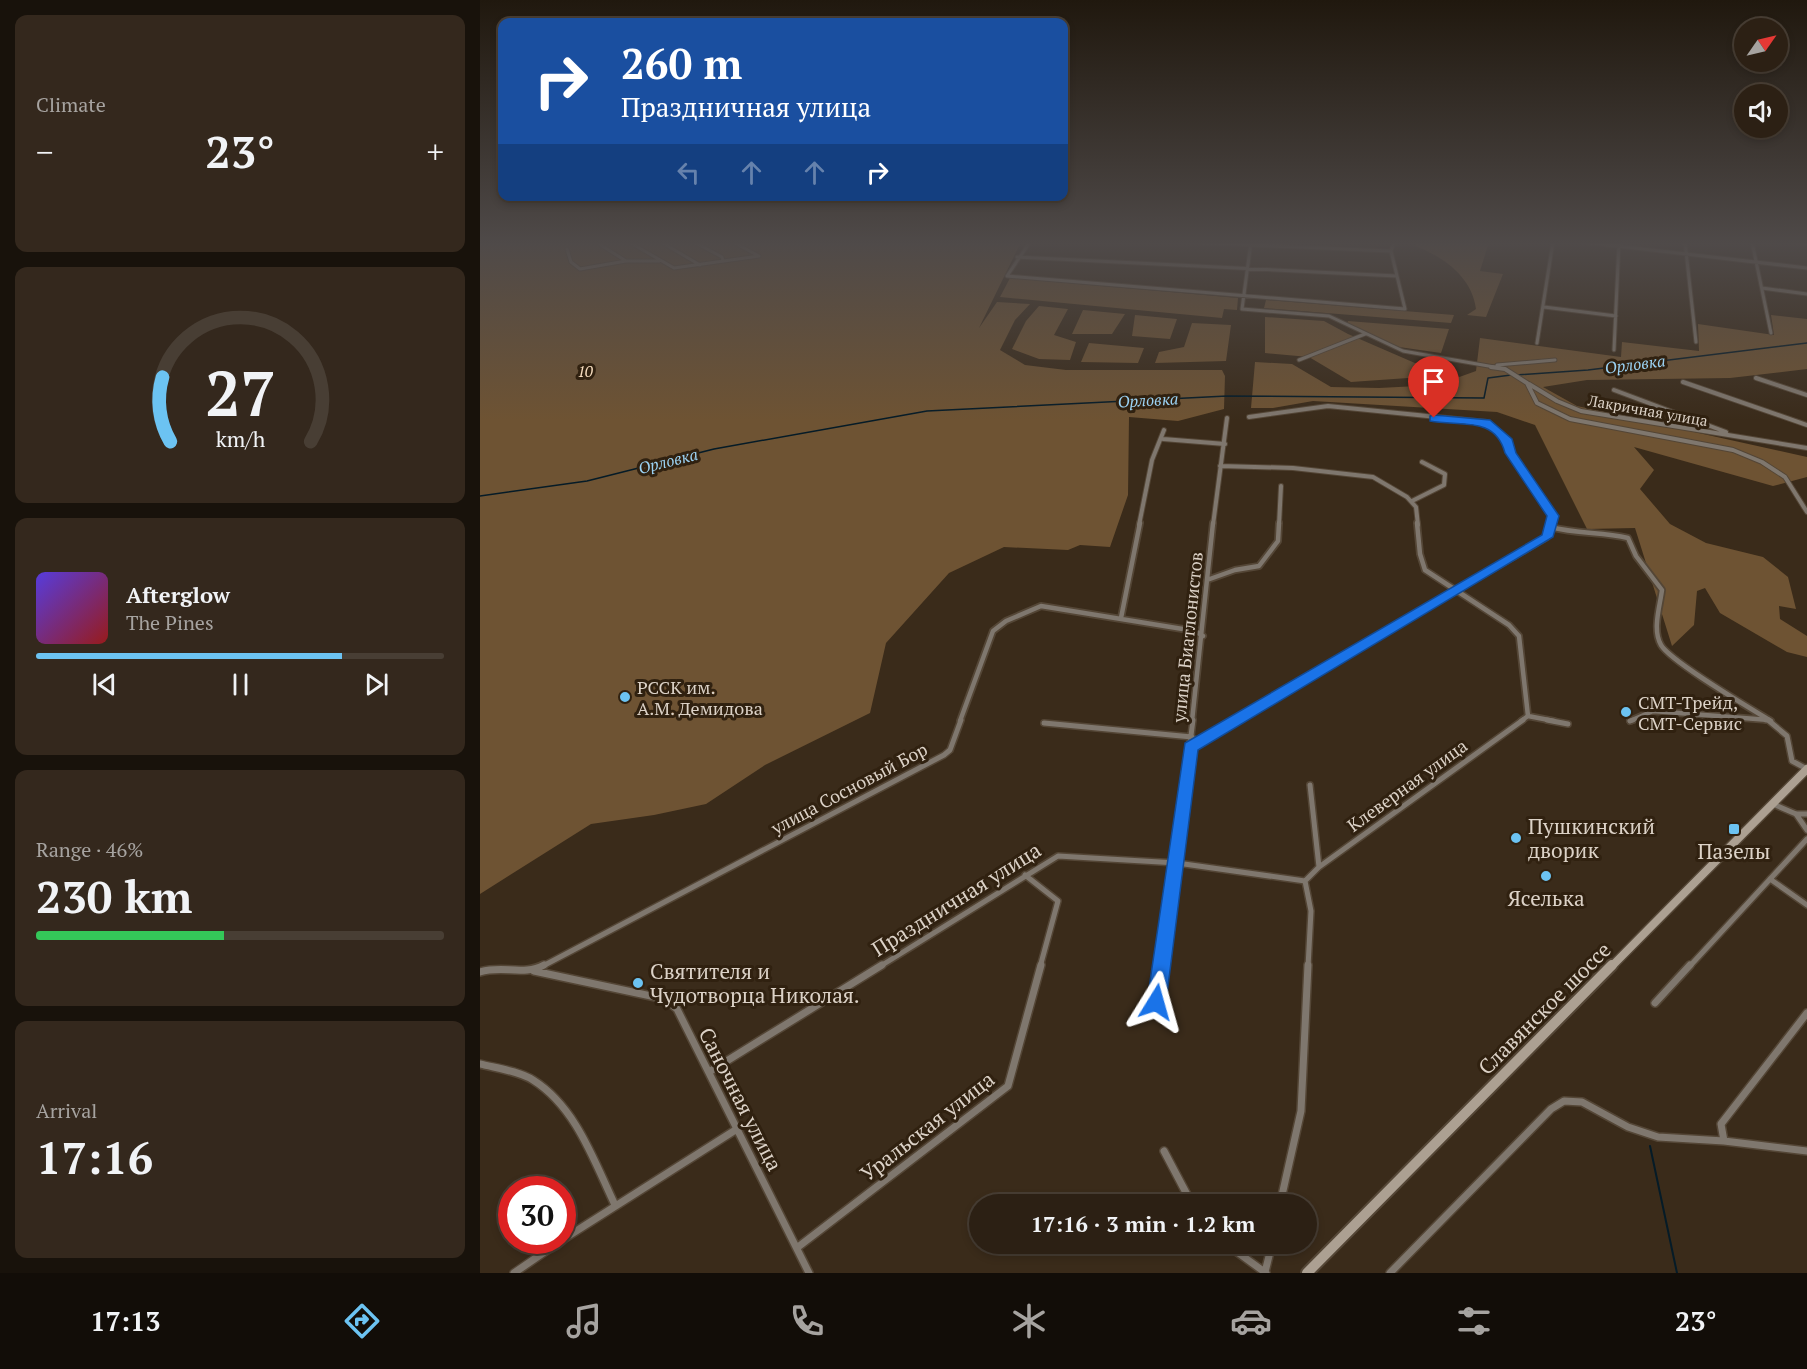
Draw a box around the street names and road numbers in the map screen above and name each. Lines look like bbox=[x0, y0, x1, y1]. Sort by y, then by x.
street label: Лакричная улица bbox=[1586, 389, 1710, 430]
street label: улица Биатлонистов bbox=[1166, 551, 1208, 724]
street label: Клеверная улица bbox=[1342, 733, 1472, 837]
street label: улица Сосновый Бор bbox=[766, 737, 931, 840]
street label: Праздничная улица bbox=[866, 835, 1046, 962]
street label: Славянское шоссе bbox=[1472, 936, 1616, 1080]
street label: Саночная улица bbox=[693, 1022, 789, 1176]
street label: Уральская улица bbox=[854, 1065, 1000, 1187]

